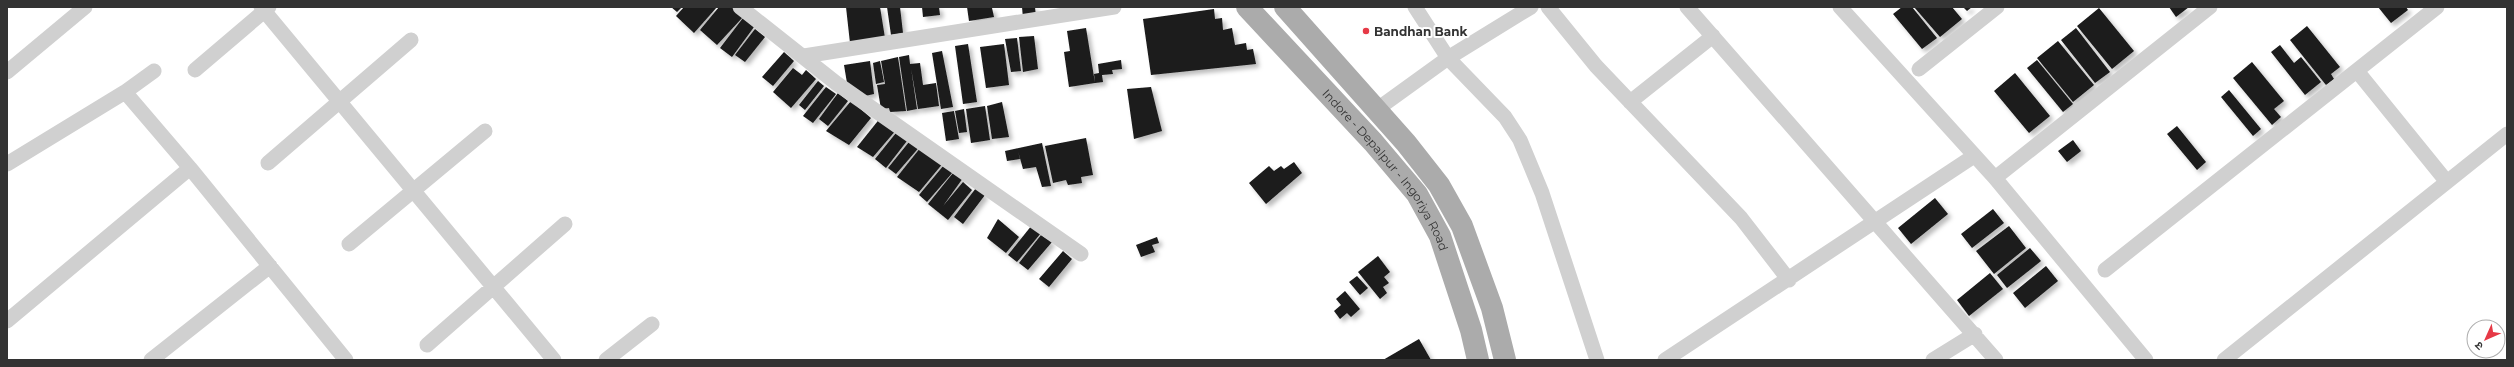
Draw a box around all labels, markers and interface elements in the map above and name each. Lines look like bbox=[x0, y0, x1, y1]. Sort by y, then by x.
place label: Bandhan Bank bbox=[1374, 24, 1467, 39]
marker: Bandhan Bank bbox=[1361, 26, 1371, 36]
street label: Indore - Depalpur - Ingoriya Road bbox=[1320, 86, 1452, 253]
north arrow bbox=[2466, 319, 2506, 359]
text: उ bbox=[2471, 338, 2486, 353]

